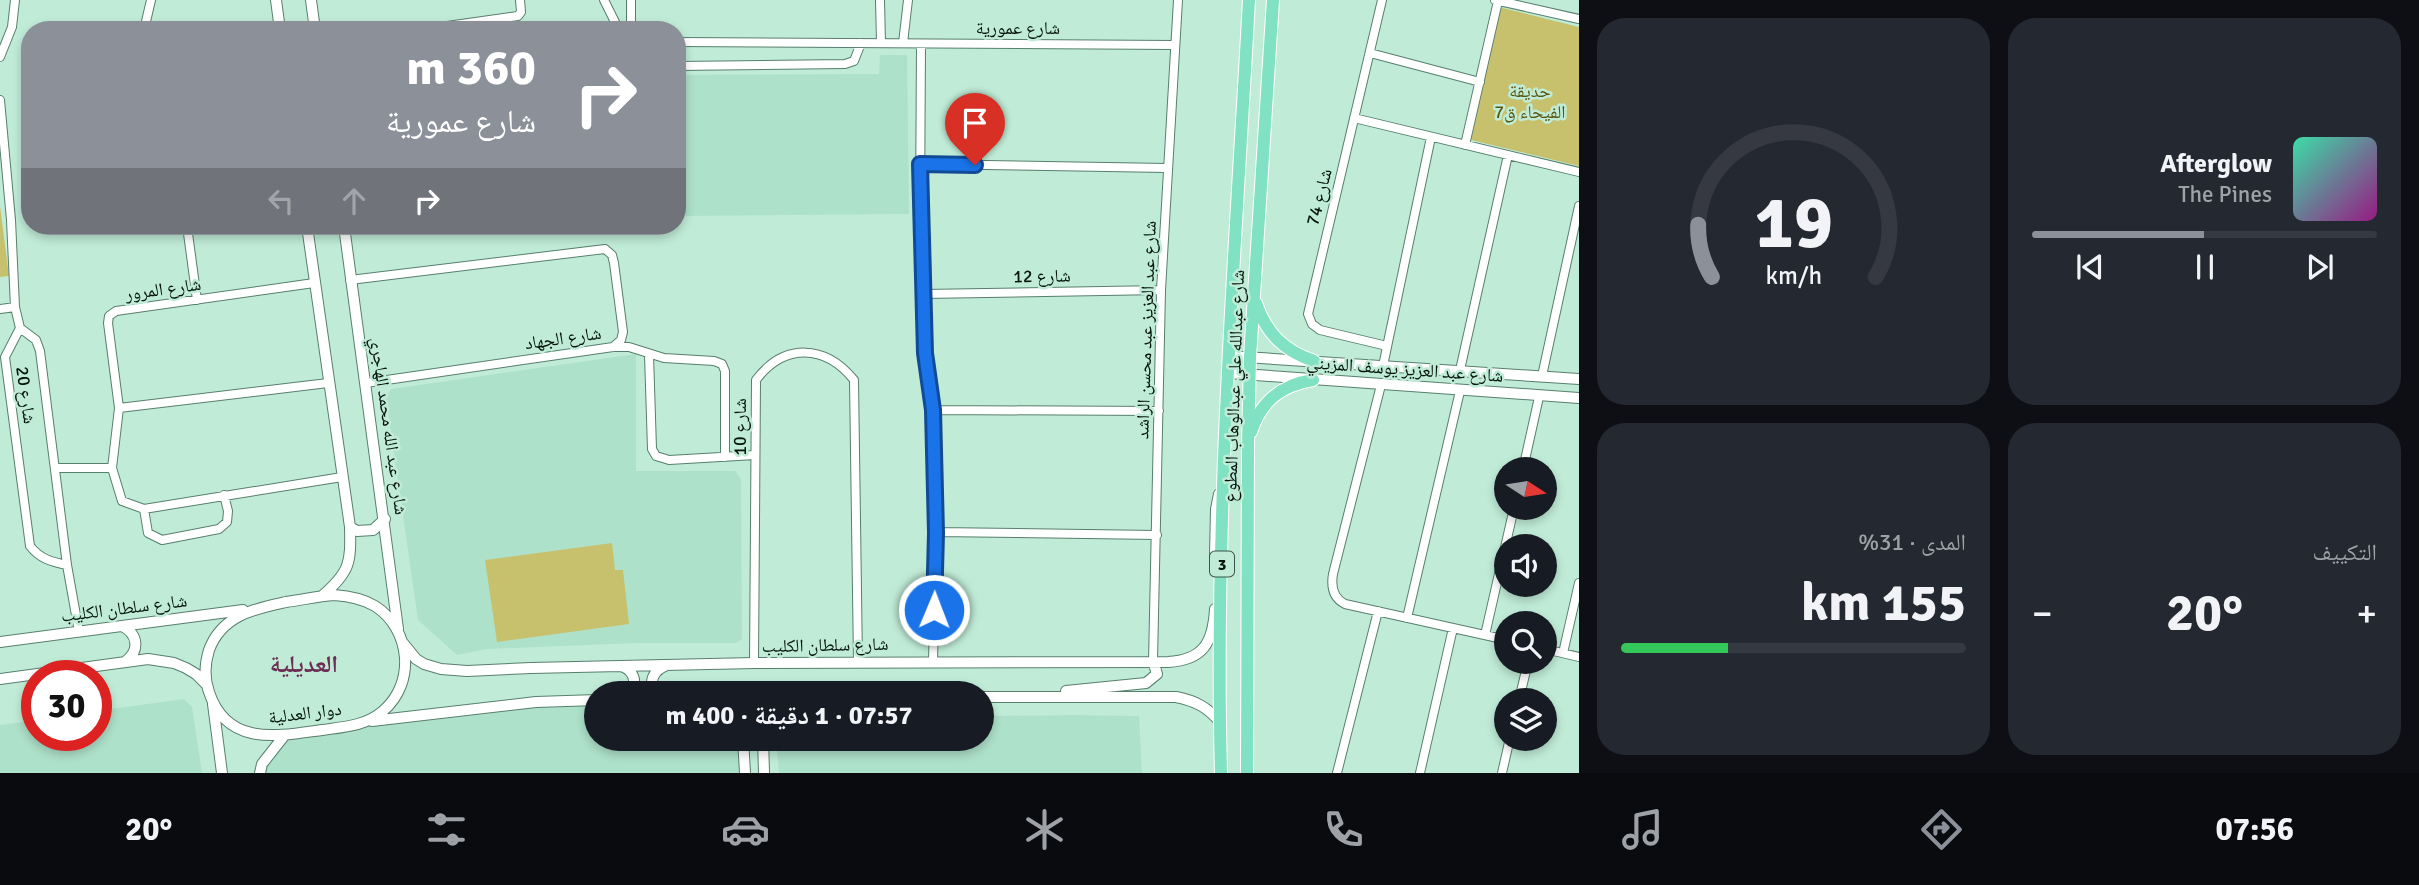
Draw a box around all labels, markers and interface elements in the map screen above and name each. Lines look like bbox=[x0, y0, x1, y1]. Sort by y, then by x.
street label: شارع عمورية bbox=[976, 17, 1060, 39]
text: 360 m bbox=[406, 38, 536, 98]
icon: right bbox=[560, 49, 651, 140]
park label: حديقة الفيحاء ق7 bbox=[1494, 80, 1566, 123]
pin bbox=[945, 93, 1005, 165]
text: شارع عمورية bbox=[386, 102, 536, 141]
icon: arrive bbox=[956, 104, 994, 142]
text: Afterglow bbox=[2160, 148, 2272, 180]
street label: شارع 74 bbox=[1301, 166, 1337, 228]
text: 19 bbox=[1754, 180, 1833, 269]
text: The Pines bbox=[2178, 180, 2272, 209]
icon: left bbox=[262, 182, 300, 220]
icon: ahead bbox=[335, 182, 373, 220]
icon: right bbox=[408, 182, 446, 220]
street label: شارع عبد العزيز عبد محسن الراشد bbox=[1131, 220, 1161, 440]
icon: previous bbox=[2071, 248, 2109, 286]
icon: pause bbox=[2186, 248, 2224, 286]
icon: next bbox=[2301, 248, 2339, 286]
text: km/h bbox=[1765, 260, 1822, 291]
street label: شارع 12 bbox=[1013, 264, 1071, 288]
street label: شارع عبدالله علي عبدالوهاب المطوع bbox=[1219, 269, 1253, 503]
street label: شارع المرور bbox=[123, 273, 202, 305]
street label: شارع الجهاد bbox=[523, 322, 603, 354]
street label: شارع عبد الله محمد الهاجري bbox=[362, 336, 412, 517]
street label: شارع عبد العزيز يوسف المزيني bbox=[1306, 351, 1504, 390]
street label: شارع 20 bbox=[11, 365, 41, 425]
street label: شارع 10 bbox=[729, 398, 751, 456]
north arrow bbox=[1494, 457, 1558, 520]
map controls bbox=[1494, 457, 1557, 751]
text: المدى · 31% bbox=[1858, 528, 1966, 557]
button: sound bbox=[1494, 534, 1557, 597]
text: التكييف bbox=[2312, 538, 2377, 567]
road number: 3 bbox=[1210, 552, 1234, 576]
text: 155 km bbox=[1801, 571, 1966, 635]
position arrow bbox=[897, 573, 971, 647]
text: 20° bbox=[2166, 581, 2243, 645]
street label: شارع سلطان الكليب bbox=[60, 589, 188, 627]
text: − bbox=[2032, 590, 2053, 637]
text: + bbox=[2356, 590, 2377, 637]
button: search bbox=[1494, 611, 1557, 674]
street label: شارع سلطان الكليب bbox=[761, 633, 889, 657]
district label: العديلية bbox=[270, 649, 338, 679]
speed limit sign: 30 bbox=[21, 660, 112, 751]
button: layers bbox=[1494, 688, 1557, 751]
street label: دوار العدلية bbox=[267, 698, 343, 728]
text: 07:57 · 1 دقيقة · 400 m bbox=[665, 700, 913, 732]
icon: filters bbox=[422, 805, 471, 854]
icon: car bbox=[721, 805, 770, 854]
icon: climate bbox=[1020, 805, 1069, 854]
icon: phone bbox=[1319, 805, 1368, 854]
icon: music bbox=[1618, 805, 1667, 854]
icon: directions bbox=[1917, 805, 1966, 854]
text: 20° bbox=[125, 810, 172, 849]
text: 07:56 bbox=[2216, 810, 2294, 849]

